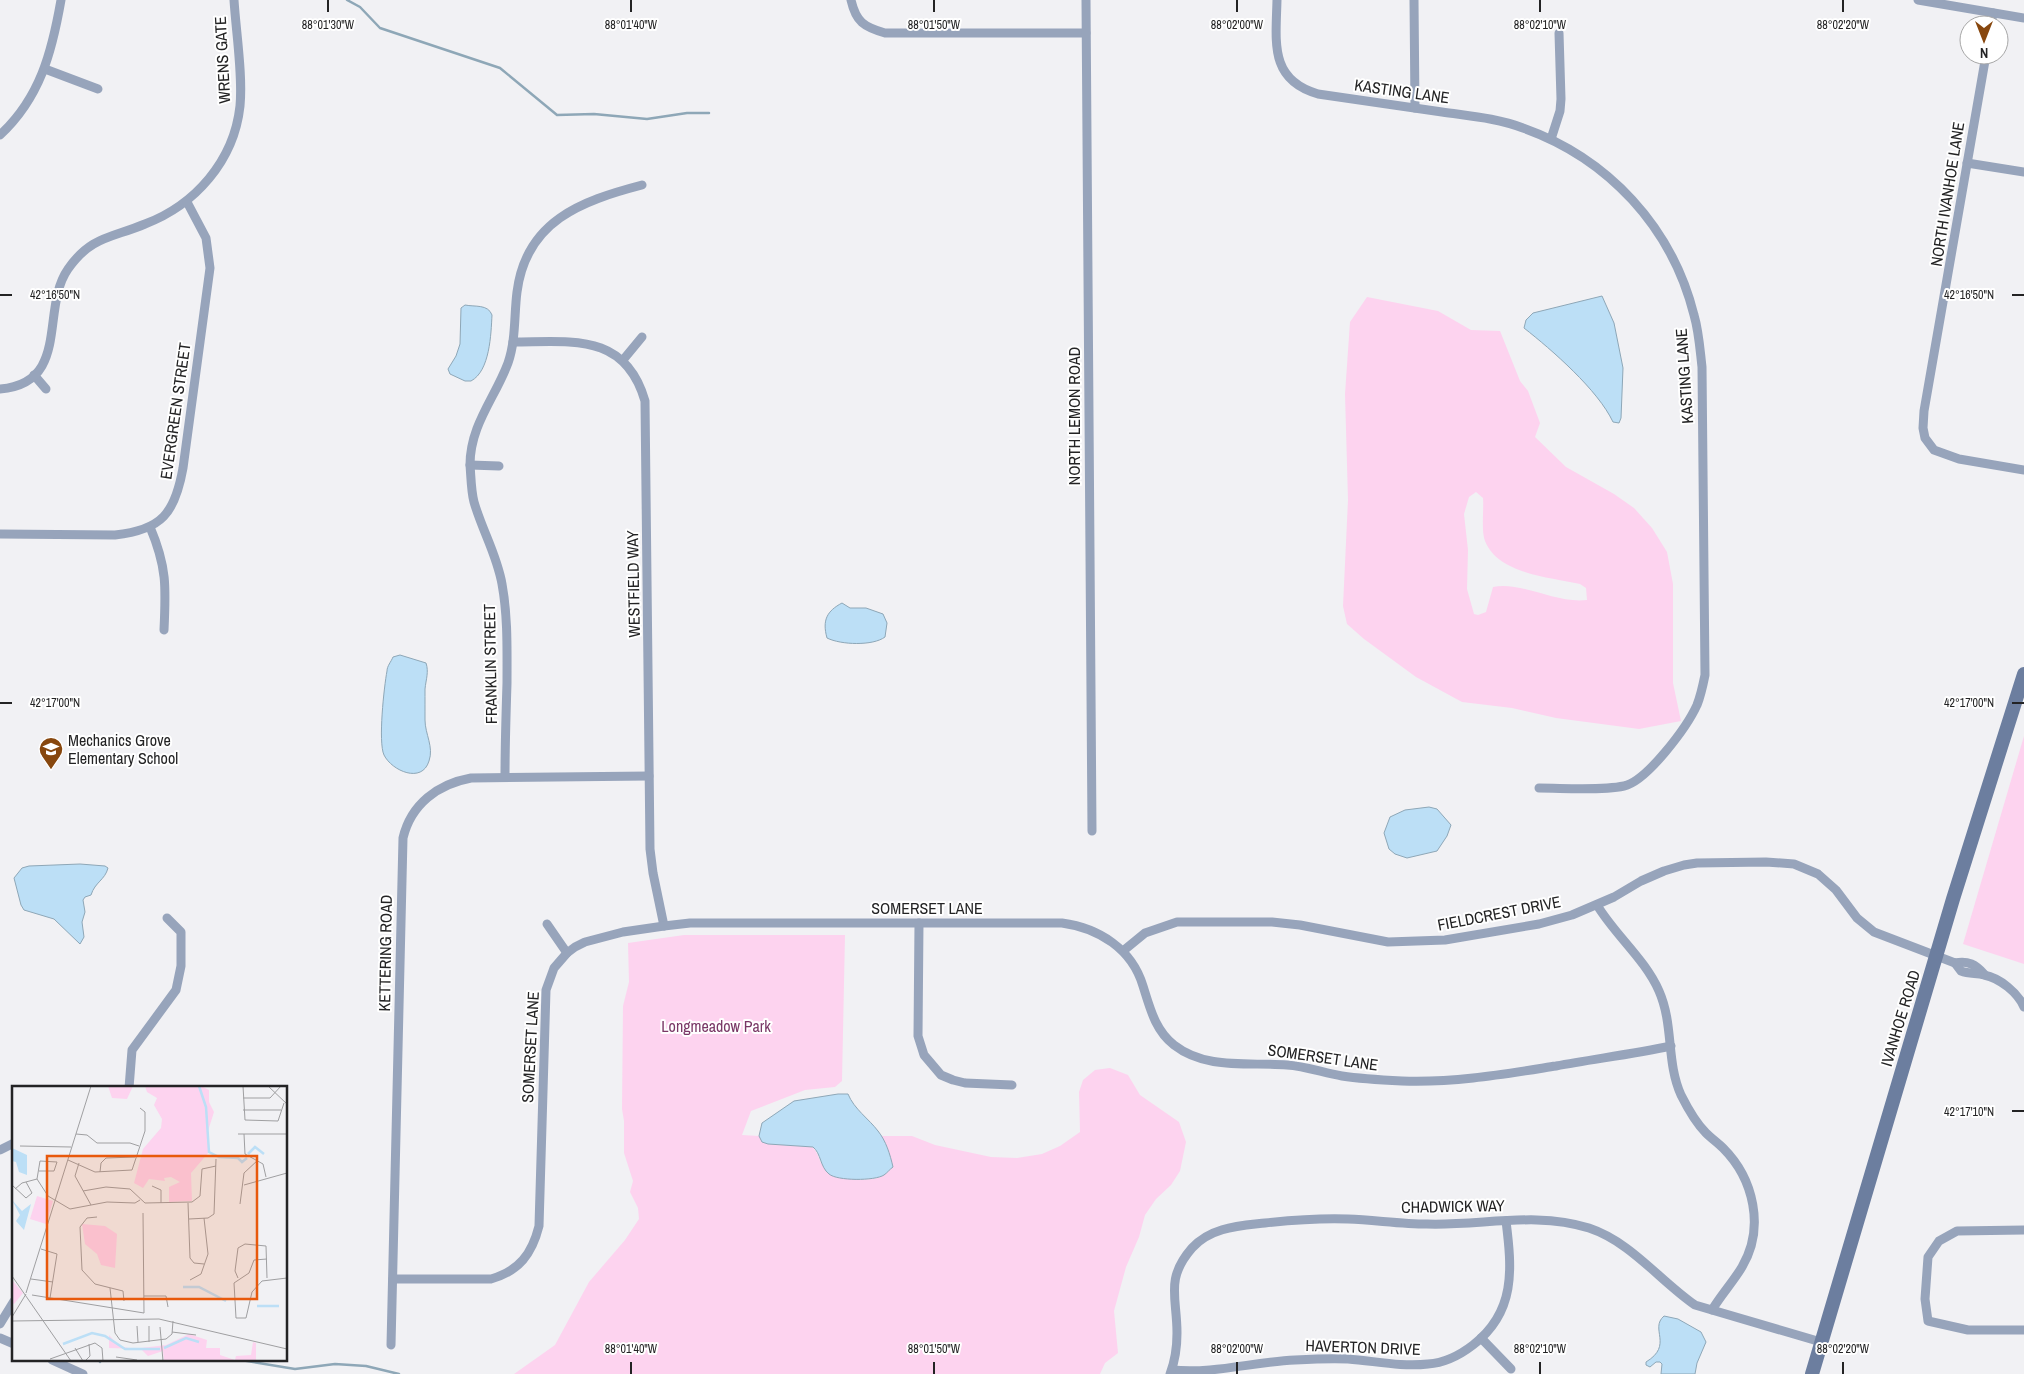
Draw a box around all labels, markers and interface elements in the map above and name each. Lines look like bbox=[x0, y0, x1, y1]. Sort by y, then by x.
north arrow bbox=[1959, 15, 2009, 65]
street label: WRENS GATE bbox=[209, 16, 235, 104]
text: 88°01'30"W bbox=[302, 17, 355, 33]
text: 88°01'40"W bbox=[605, 17, 658, 33]
text: 88°01'50"W bbox=[908, 17, 961, 33]
text: 88°02'00"W bbox=[1211, 17, 1264, 33]
text: 88°02'10"W bbox=[1514, 17, 1567, 33]
text: 88°02'20"W bbox=[1817, 17, 1870, 33]
text: N bbox=[1980, 44, 1988, 62]
street label: KASTING LANE bbox=[1353, 73, 1451, 109]
street label: NORTH IVANHOE LANE bbox=[1925, 120, 1969, 268]
text: 42°16'50"N bbox=[30, 287, 80, 303]
text: 42°16'50"N bbox=[1944, 287, 1994, 303]
street label: KASTING LANE bbox=[1670, 328, 1698, 424]
street label: EVERGREEN STREET bbox=[155, 341, 195, 481]
street label: NORTH LEMON ROAD bbox=[1063, 347, 1085, 485]
street label: WESTFIELD WAY bbox=[621, 530, 645, 638]
street label: FRANKLIN STREET bbox=[478, 604, 502, 724]
text: 42°17'00"N bbox=[30, 695, 80, 711]
text: 42°17'00"N bbox=[1944, 695, 1994, 711]
place label: Mechanics Grove Elementary School bbox=[68, 729, 178, 769]
school or university icon: Mechanics Grove Elementary School bbox=[38, 736, 64, 770]
street label: FIELDCREST DRIVE bbox=[1435, 890, 1563, 936]
street label: KETTERING ROAD bbox=[373, 894, 397, 1012]
street label: SOMERSET LANE bbox=[871, 897, 983, 919]
street label: IVANHOE ROAD bbox=[1875, 967, 1925, 1069]
street label: SOMERSET LANE bbox=[516, 991, 544, 1103]
park label: Longmeadow Park bbox=[661, 1015, 771, 1037]
street label: SOMERSET LANE bbox=[1266, 1038, 1380, 1076]
inset map bbox=[12, 1086, 288, 1362]
text: 42°17'10"N bbox=[1944, 1104, 1994, 1120]
street label: CHADWICK WAY bbox=[1401, 1194, 1505, 1218]
street label: HAVERTON DRIVE bbox=[1305, 1334, 1421, 1360]
text: 88°01'40"W bbox=[605, 1341, 658, 1357]
text: 88°01'50"W bbox=[908, 1341, 961, 1357]
text: 88°02'00"W bbox=[1211, 1341, 1264, 1357]
text: 88°02'10"W bbox=[1514, 1341, 1567, 1357]
text: 88°02'20"W bbox=[1817, 1341, 1870, 1357]

